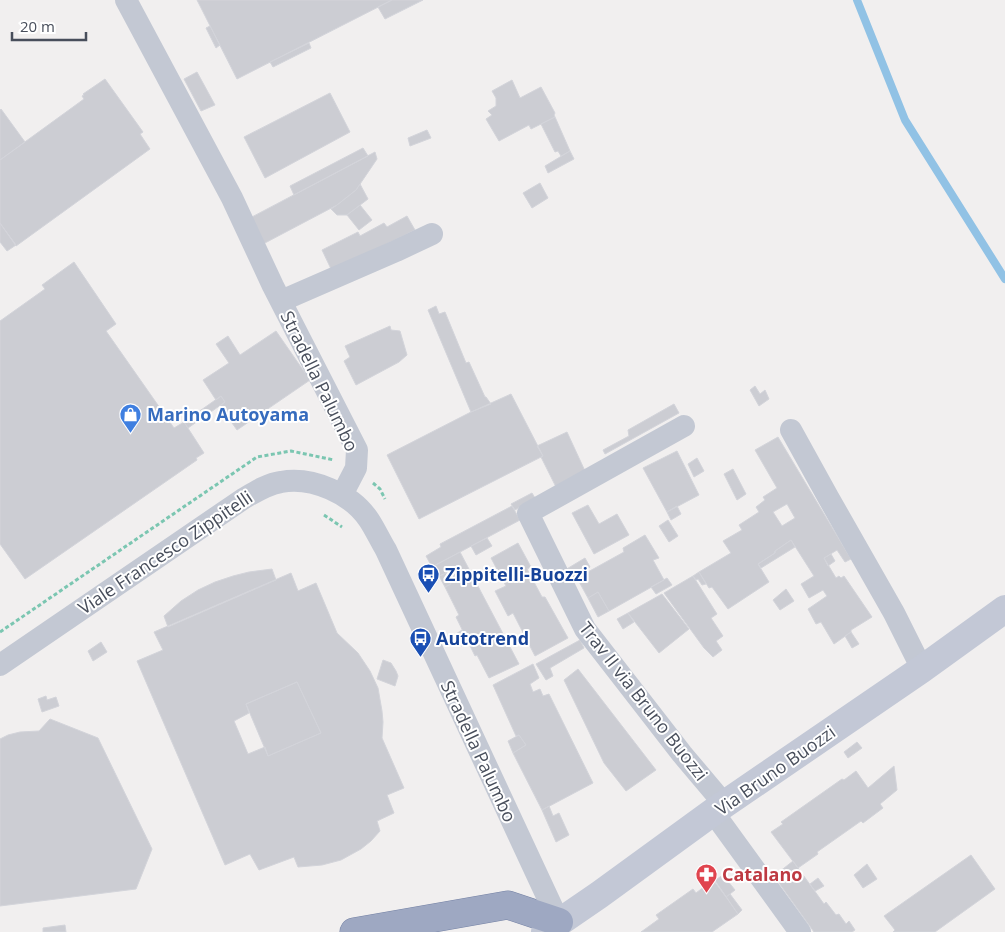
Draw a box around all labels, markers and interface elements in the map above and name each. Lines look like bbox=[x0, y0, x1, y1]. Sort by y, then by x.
scale bar bbox=[12, 10, 86, 42]
text: 20 m bbox=[20, 16, 55, 36]
street label: Stradella Palumbo bbox=[276, 307, 364, 455]
shop icon: Marino Autoyama bbox=[119, 402, 143, 433]
place label: Marino Autoyama bbox=[147, 402, 309, 426]
street label: Viale Francesco Zippitelli bbox=[73, 485, 257, 619]
bus stop icon: Zippitelli-Buozzi bbox=[417, 562, 441, 593]
place label: Zippitelli-Buozzi bbox=[445, 562, 588, 586]
street label: Trav II via Bruno Buozzi bbox=[574, 617, 714, 785]
bus stop icon: Autotrend bbox=[408, 626, 432, 657]
place label: Autotrend bbox=[436, 626, 529, 650]
street label: Stradella Palumbo bbox=[436, 676, 522, 826]
street label: Via Bruno Buozzi bbox=[710, 720, 840, 820]
pharmacy icon: Catalano bbox=[694, 862, 718, 893]
place label: Catalano bbox=[722, 862, 802, 886]

